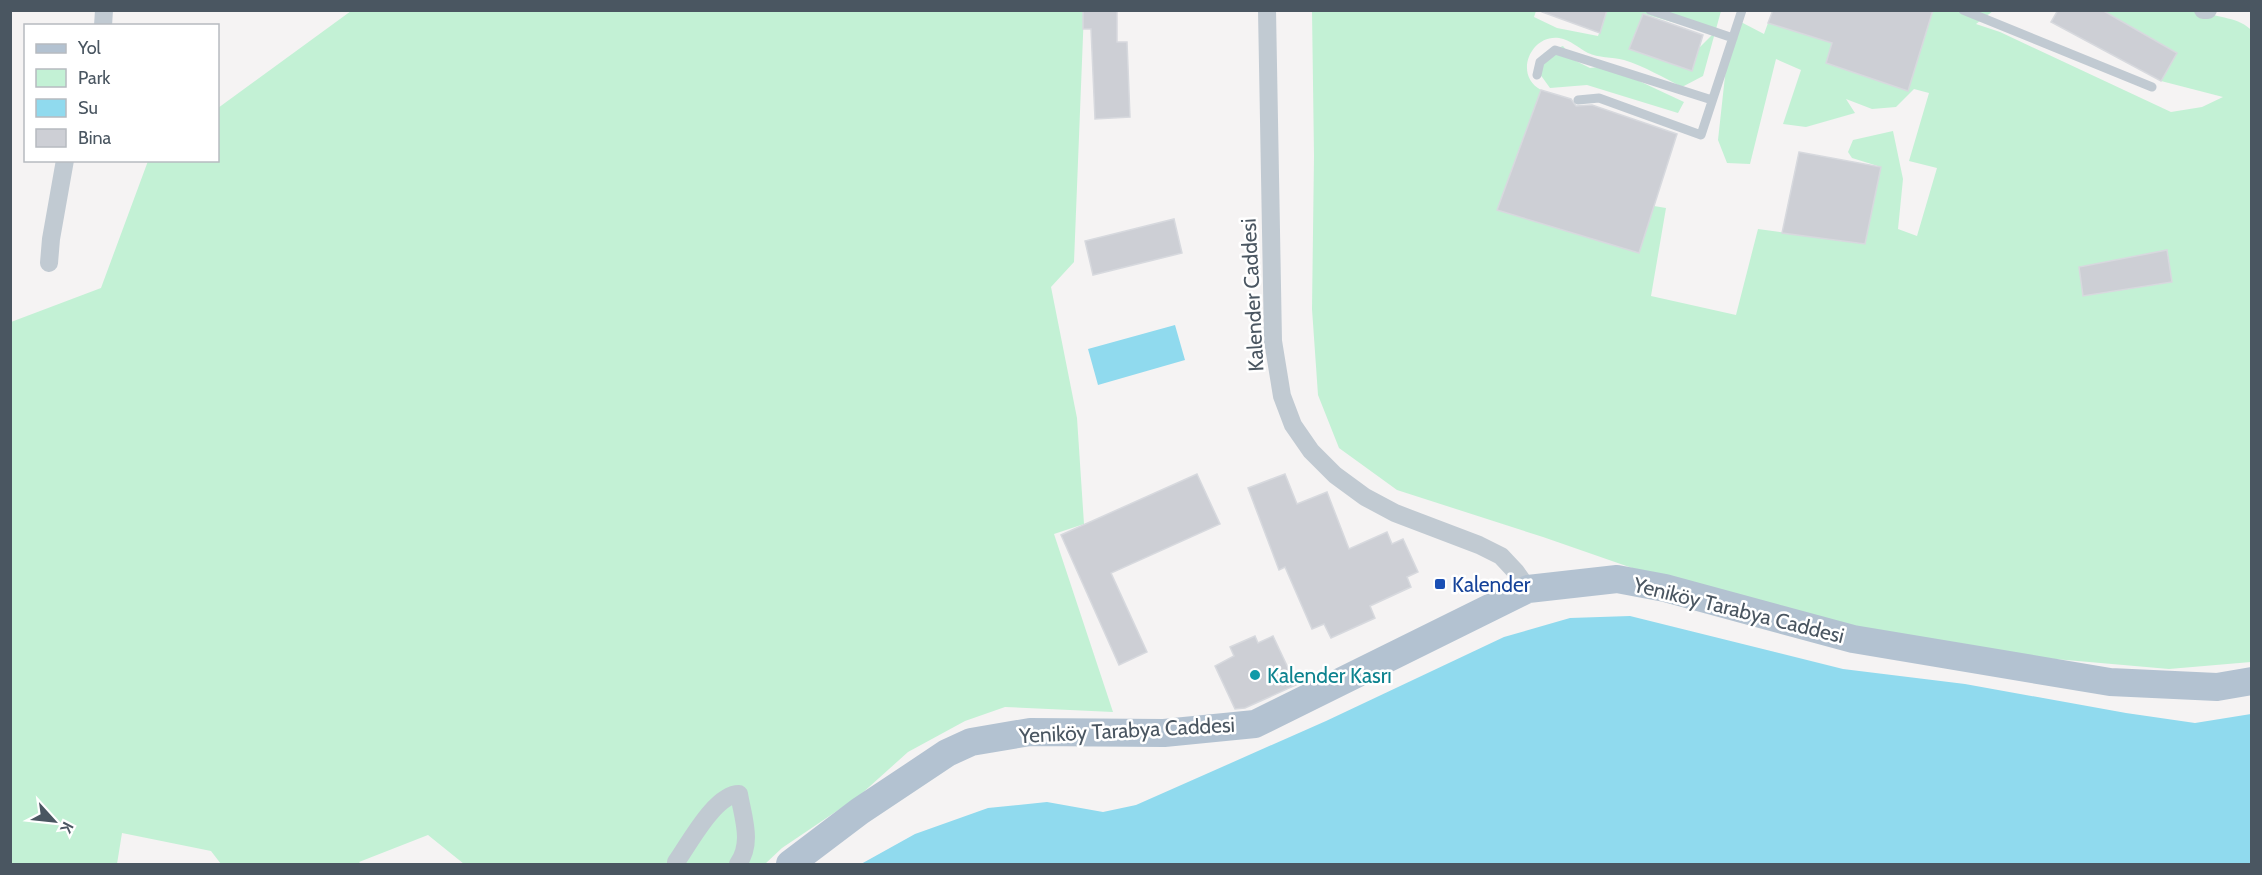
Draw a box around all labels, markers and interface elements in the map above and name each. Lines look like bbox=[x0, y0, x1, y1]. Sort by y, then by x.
legend bbox=[24, 24, 219, 162]
text: Yol bbox=[77, 37, 102, 59]
text: Park bbox=[78, 67, 111, 89]
text: Su bbox=[78, 97, 98, 119]
text: Bina bbox=[78, 127, 112, 149]
street label: Kalender Caddesi bbox=[1236, 218, 1268, 372]
street label: Yeniköy Tarabya Caddesi bbox=[1630, 571, 1847, 648]
place label: Kalender bbox=[1452, 572, 1531, 597]
marker: Kalender bbox=[1433, 577, 1447, 591]
place label: Kalender Kasrı bbox=[1267, 663, 1392, 688]
marker: Kalender Kasrı bbox=[1248, 668, 1262, 682]
street label: Yeniköy Tarabya Caddesi bbox=[1017, 712, 1236, 748]
north arrow bbox=[24, 791, 84, 851]
text: K bbox=[56, 819, 78, 836]

